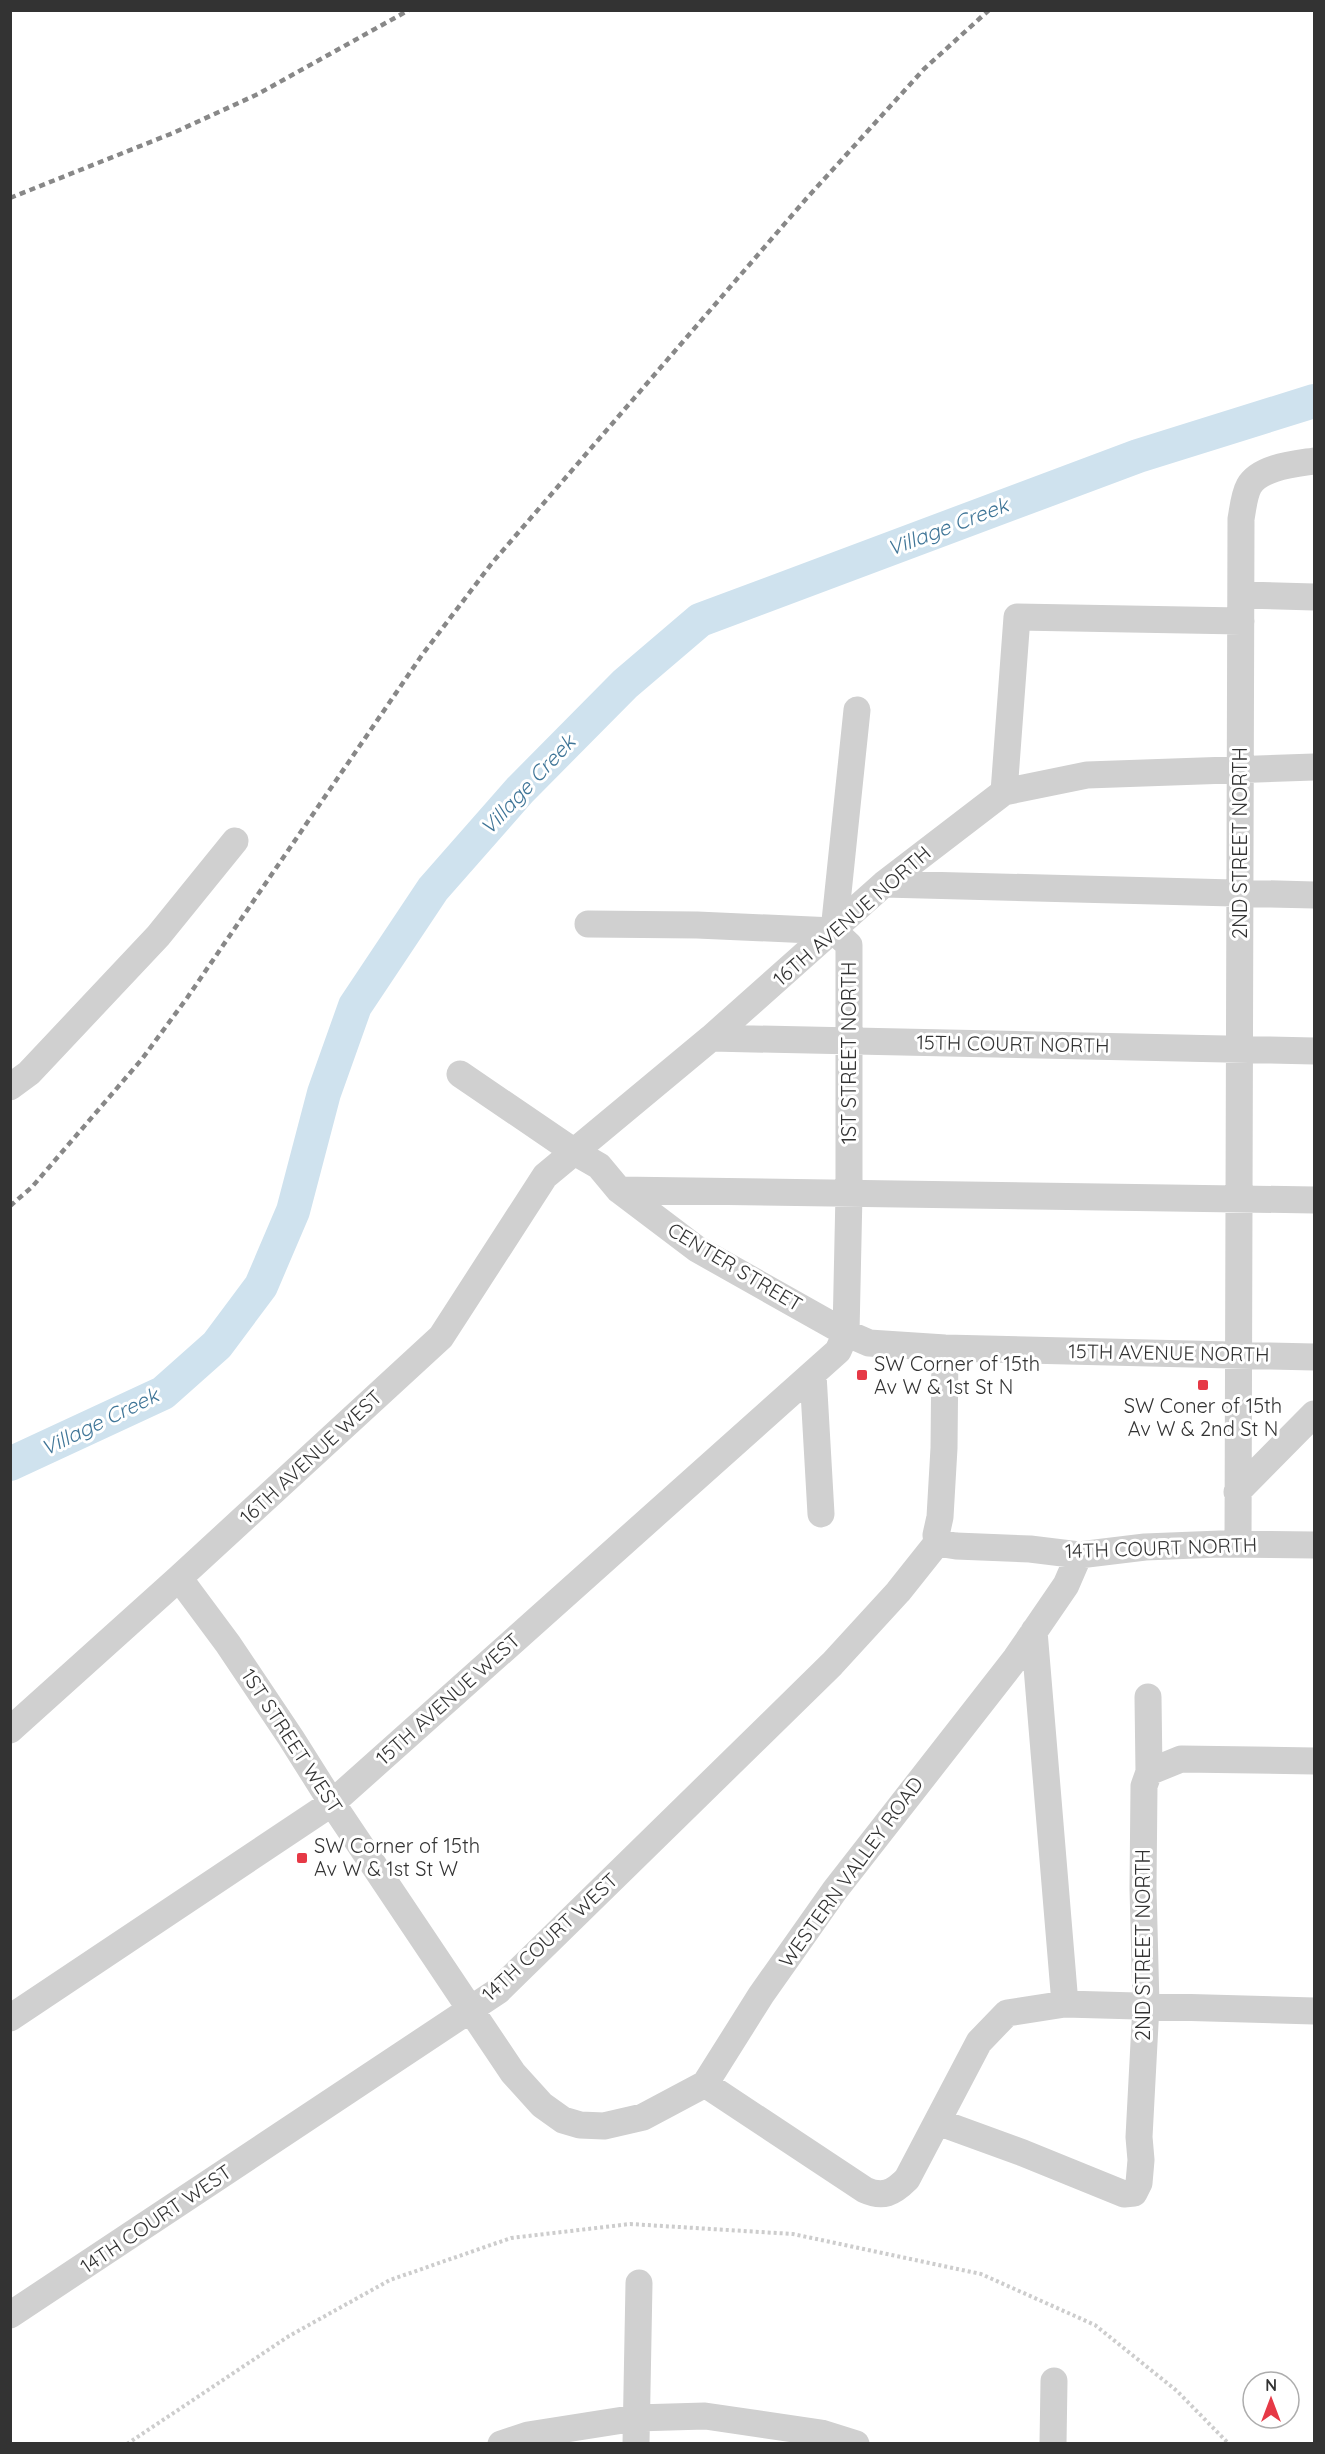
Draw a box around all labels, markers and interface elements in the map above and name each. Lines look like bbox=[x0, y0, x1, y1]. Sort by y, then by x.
water label: Village Creek bbox=[883, 490, 1013, 561]
water label: Village Creek bbox=[474, 728, 581, 840]
street label: 2ND STREET NORTH bbox=[1227, 747, 1252, 939]
street label: 16TH AVENUE NORTH bbox=[768, 840, 936, 991]
street label: 1ST STREET NORTH bbox=[836, 962, 861, 1144]
street label: 15TH COURT NORTH bbox=[916, 1029, 1110, 1058]
street label: CENTER STREET bbox=[663, 1217, 807, 1317]
street label: 15TH AVENUE NORTH bbox=[1068, 1338, 1270, 1367]
place label: SW Corner of 15th Av W & 1st St N bbox=[874, 1351, 1040, 1399]
marker: SW Corner of 15th Av W & 1st St N bbox=[855, 1368, 869, 1382]
marker: SW Coner of 15th Av W & 2nd St N bbox=[1196, 1378, 1210, 1392]
water label: Village Creek bbox=[37, 1381, 164, 1461]
street label: 16TH AVENUE WEST bbox=[234, 1384, 387, 1529]
place label: SW Coner of 15th Av W & 2nd St N bbox=[1124, 1393, 1282, 1441]
street label: 14TH COURT NORTH bbox=[1064, 1532, 1258, 1563]
street label: 15TH AVENUE WEST bbox=[370, 1627, 525, 1770]
street label: 1ST STREET WEST bbox=[236, 1664, 348, 1818]
street label: WESTERN VALLEY ROAD bbox=[773, 1772, 928, 1972]
place label: SW Corner of 15th Av W & 1st St W bbox=[314, 1833, 480, 1881]
street label: 2ND STREET NORTH bbox=[1130, 1849, 1155, 2041]
marker: SW Corner of 15th Av W & 1st St W bbox=[295, 1851, 309, 1865]
street label: 14TH COURT WEST bbox=[476, 1867, 623, 2006]
street label: 14TH COURT WEST bbox=[75, 2159, 236, 2278]
north arrow bbox=[1241, 2370, 1301, 2430]
text: N bbox=[1265, 2375, 1277, 2395]

